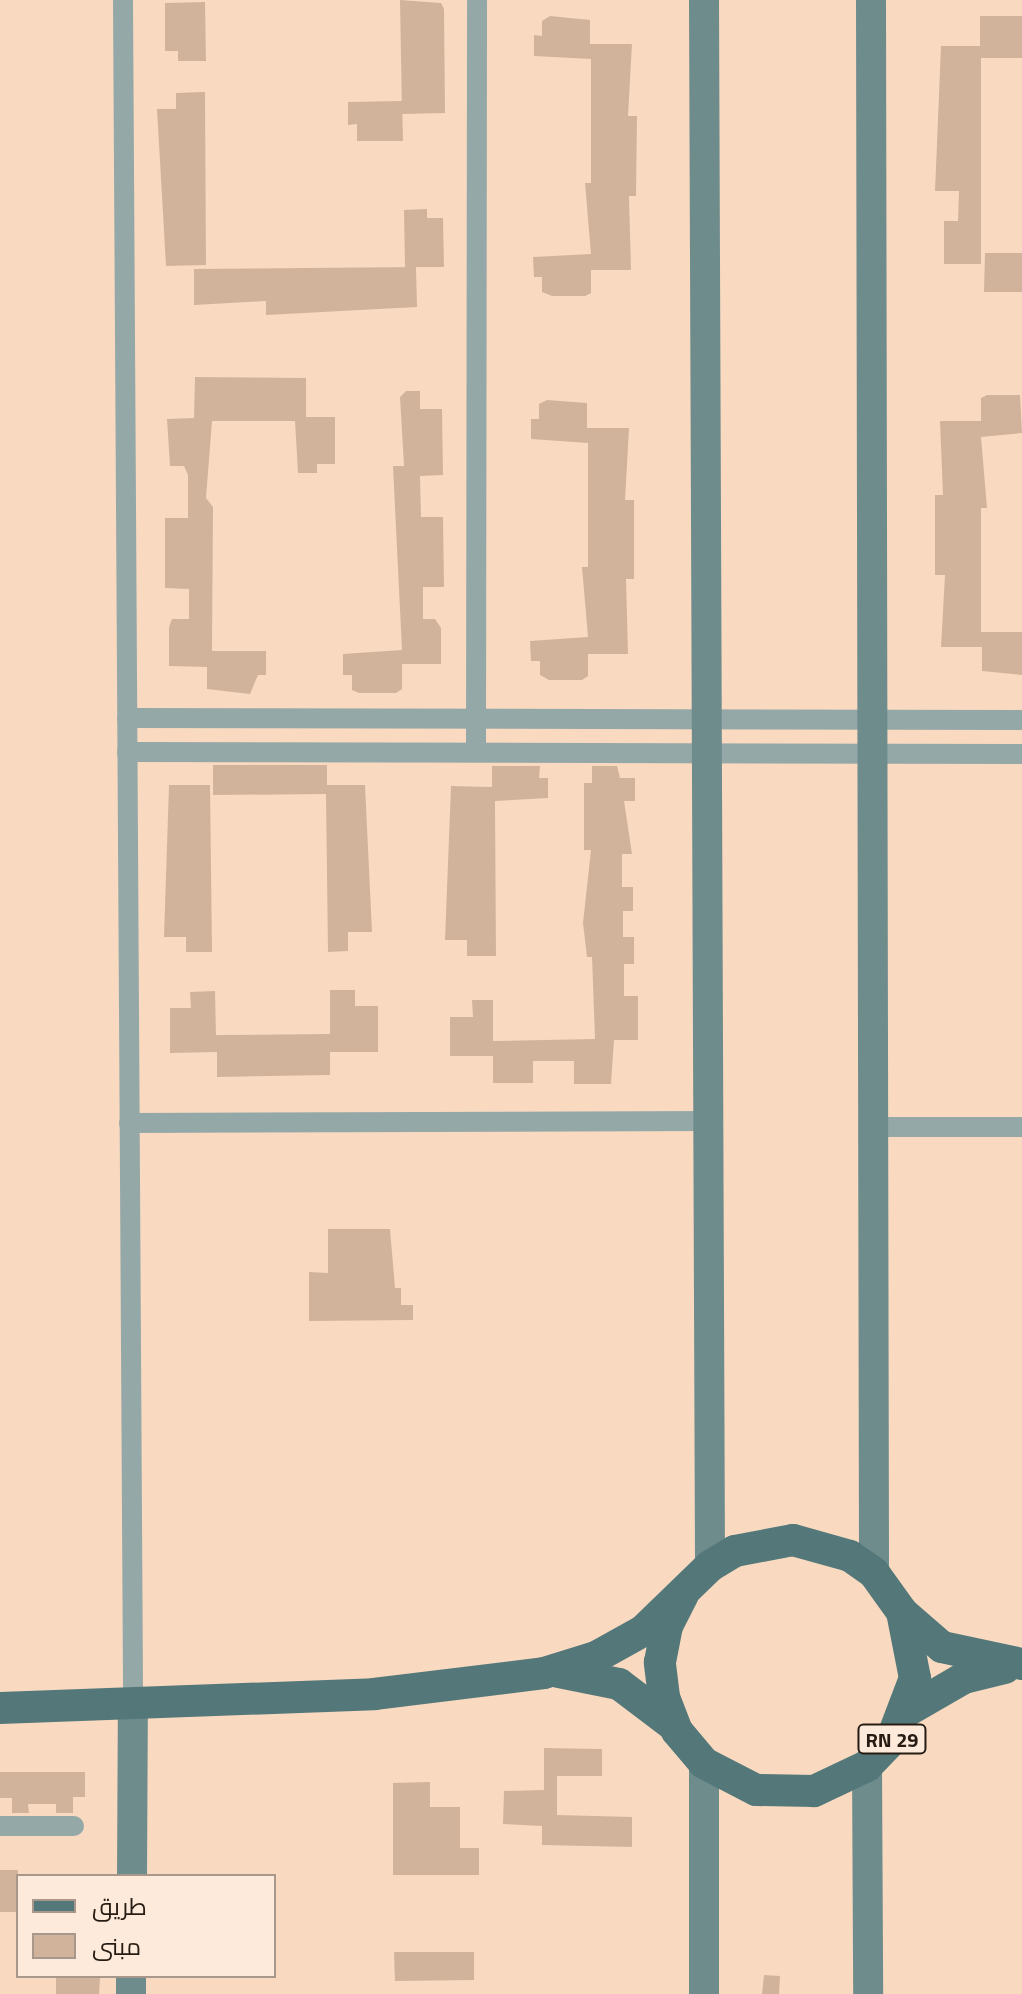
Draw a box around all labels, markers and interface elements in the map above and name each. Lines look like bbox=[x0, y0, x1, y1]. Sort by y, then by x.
road number: RN 29 bbox=[856, 1723, 928, 1755]
legend bbox=[16, 1874, 276, 1978]
text: طريق bbox=[92, 1888, 147, 1924]
text: مبنى bbox=[92, 1928, 141, 1964]

